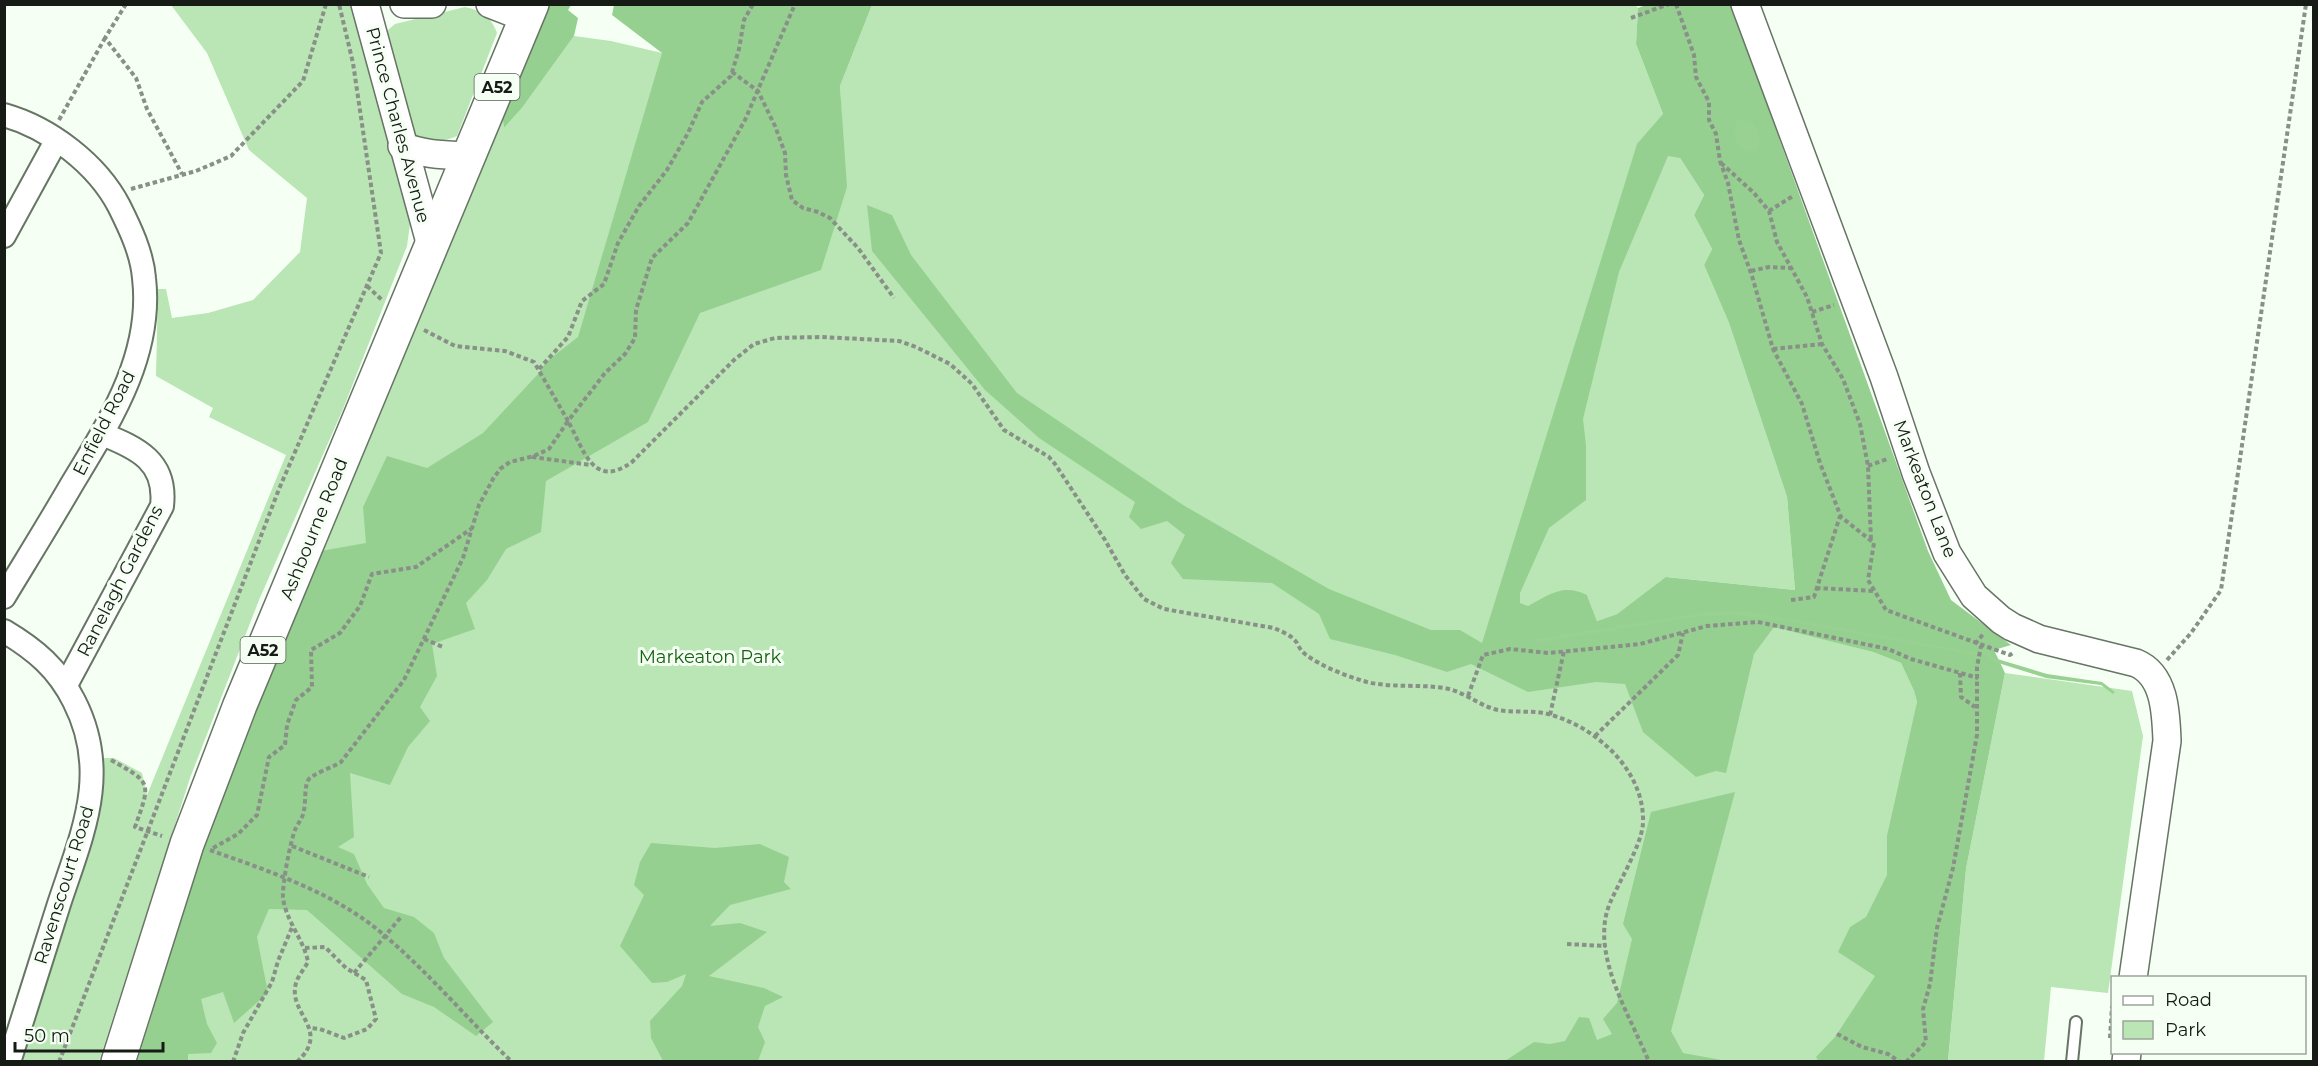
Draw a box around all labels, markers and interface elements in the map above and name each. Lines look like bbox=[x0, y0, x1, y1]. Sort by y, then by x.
street label: Prince Charles Avenue bbox=[361, 25, 435, 225]
road number: A52 bbox=[474, 74, 520, 100]
street label: Enfield Road bbox=[68, 367, 140, 479]
street label: Markeaton Lane bbox=[1889, 417, 1961, 561]
street label: Ashbourne Road bbox=[275, 455, 353, 603]
street label: Ranelagh Gardens bbox=[72, 502, 168, 660]
road number: A52 bbox=[240, 637, 286, 663]
park label: Markeaton Park bbox=[639, 646, 782, 668]
street label: Ravenscourt Road bbox=[29, 803, 99, 967]
legend bbox=[2111, 976, 2306, 1054]
text: Road bbox=[2165, 989, 2212, 1011]
scale bar bbox=[15, 1015, 164, 1053]
text: Park bbox=[2165, 1019, 2206, 1041]
text: 50 m bbox=[24, 1025, 70, 1047]

